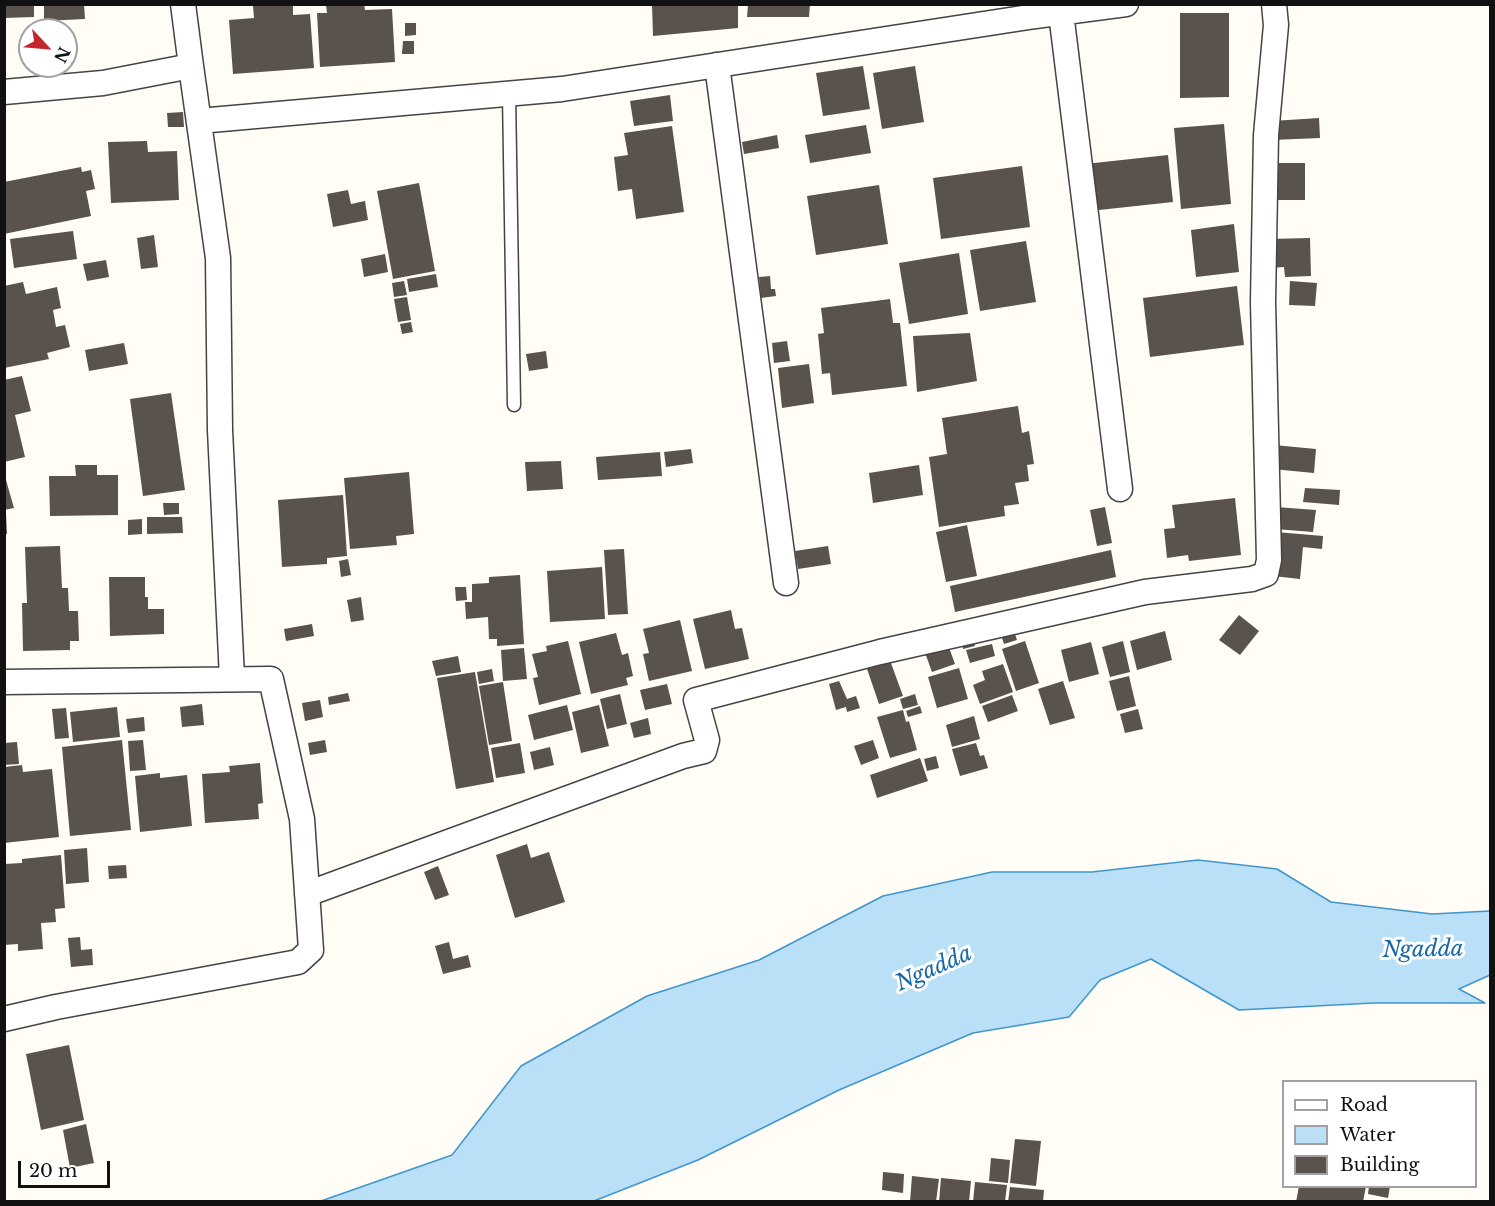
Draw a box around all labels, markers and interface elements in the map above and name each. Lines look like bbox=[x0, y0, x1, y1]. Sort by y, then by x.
north arrow bbox=[18, 18, 78, 78]
text: N bbox=[50, 44, 75, 66]
water label: Ngadda bbox=[1382, 936, 1464, 964]
water label: Ngadda bbox=[892, 940, 976, 998]
legend bbox=[1282, 1080, 1477, 1188]
text: Road bbox=[1340, 1094, 1388, 1116]
text: Water bbox=[1340, 1124, 1395, 1146]
scale bar bbox=[21, 1149, 112, 1187]
text: Building bbox=[1340, 1154, 1419, 1176]
text: 20 m bbox=[29, 1160, 77, 1182]

